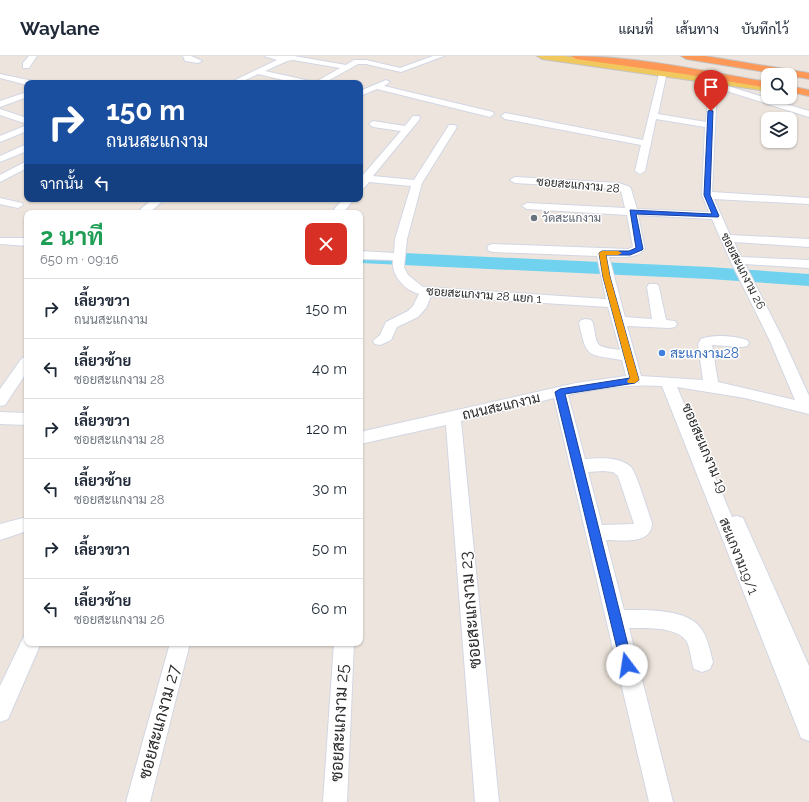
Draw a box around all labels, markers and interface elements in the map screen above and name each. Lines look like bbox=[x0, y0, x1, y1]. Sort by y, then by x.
text: Waylane bbox=[20, 17, 100, 39]
text: แผนที่ bbox=[618, 21, 653, 37]
text: เส้นทาง bbox=[675, 21, 719, 37]
text: บันทึกไว้ bbox=[741, 21, 789, 37]
map controls bbox=[761, 68, 797, 148]
button: search bbox=[761, 68, 797, 104]
pin bbox=[694, 70, 728, 111]
icon: arrive bbox=[700, 76, 722, 98]
text: 150 m bbox=[106, 94, 185, 127]
icon: right bbox=[40, 96, 92, 148]
button: layers bbox=[761, 112, 797, 148]
text: ถนนสะแกงาม bbox=[106, 130, 208, 151]
icon: left bbox=[91, 172, 113, 194]
street label: ซอยสะแกงาม 28 bbox=[536, 174, 620, 196]
text: จากนั้น bbox=[40, 175, 83, 193]
place label: วัดสะแกงาม bbox=[542, 211, 601, 225]
marker: วัดสะแกงาม bbox=[529, 213, 539, 223]
text: 2 นาที bbox=[40, 222, 103, 251]
button: close bbox=[305, 223, 347, 265]
street label: ซอยสะแกงาม 26 bbox=[718, 231, 768, 311]
text: 650 m · 09:16 bbox=[40, 252, 119, 267]
street label: ซอยสะแกงาม 28 แยก 1 bbox=[426, 284, 542, 306]
text: เลี้ยวขวา bbox=[74, 292, 130, 310]
icon: right bbox=[40, 298, 62, 320]
text: 150 m bbox=[306, 300, 347, 318]
text: ถนนสะแกงาม bbox=[74, 312, 148, 327]
place label: สะแกงาม28 bbox=[670, 345, 739, 361]
marker: สะแกงาม28 bbox=[657, 348, 667, 358]
text: เลี้ยวซ้าย bbox=[74, 352, 131, 370]
icon: left bbox=[40, 358, 62, 380]
text: 40 m bbox=[312, 360, 347, 378]
text: ซอยสะแกงาม 28 bbox=[74, 372, 165, 387]
street label: ถนนสะแกงาม bbox=[460, 389, 542, 423]
street label: ซอยสะแกงาม 19 bbox=[679, 401, 731, 495]
text: เลี้ยวขวา bbox=[74, 412, 130, 430]
icon: right bbox=[40, 418, 62, 440]
text: 120 m bbox=[306, 420, 347, 438]
text: ซอยสะแกงาม 28 bbox=[74, 432, 165, 447]
text: เลี้ยวซ้าย bbox=[74, 472, 131, 490]
icon: left bbox=[40, 478, 62, 500]
text: 30 m bbox=[312, 480, 347, 498]
text: ซอยสะแกงาม 28 bbox=[74, 492, 165, 507]
street label: สะแกงาม19/1 bbox=[716, 515, 762, 597]
icon: right bbox=[40, 538, 62, 560]
text: 50 m bbox=[312, 540, 347, 558]
text: เลี้ยวขวา bbox=[74, 541, 130, 559]
street label: ซอยสะแกงาม 23 bbox=[455, 551, 485, 669]
text: เลี้ยวซ้าย bbox=[74, 592, 131, 610]
icon: left bbox=[40, 598, 62, 620]
text: 60 m bbox=[311, 600, 347, 618]
text: ซอยสะแกงาม 26 bbox=[74, 612, 165, 627]
position arrow bbox=[606, 644, 648, 686]
street label: ซอยสะแกงาม 27 bbox=[134, 663, 184, 781]
street label: ซอยสะแกงาม 25 bbox=[326, 664, 352, 782]

